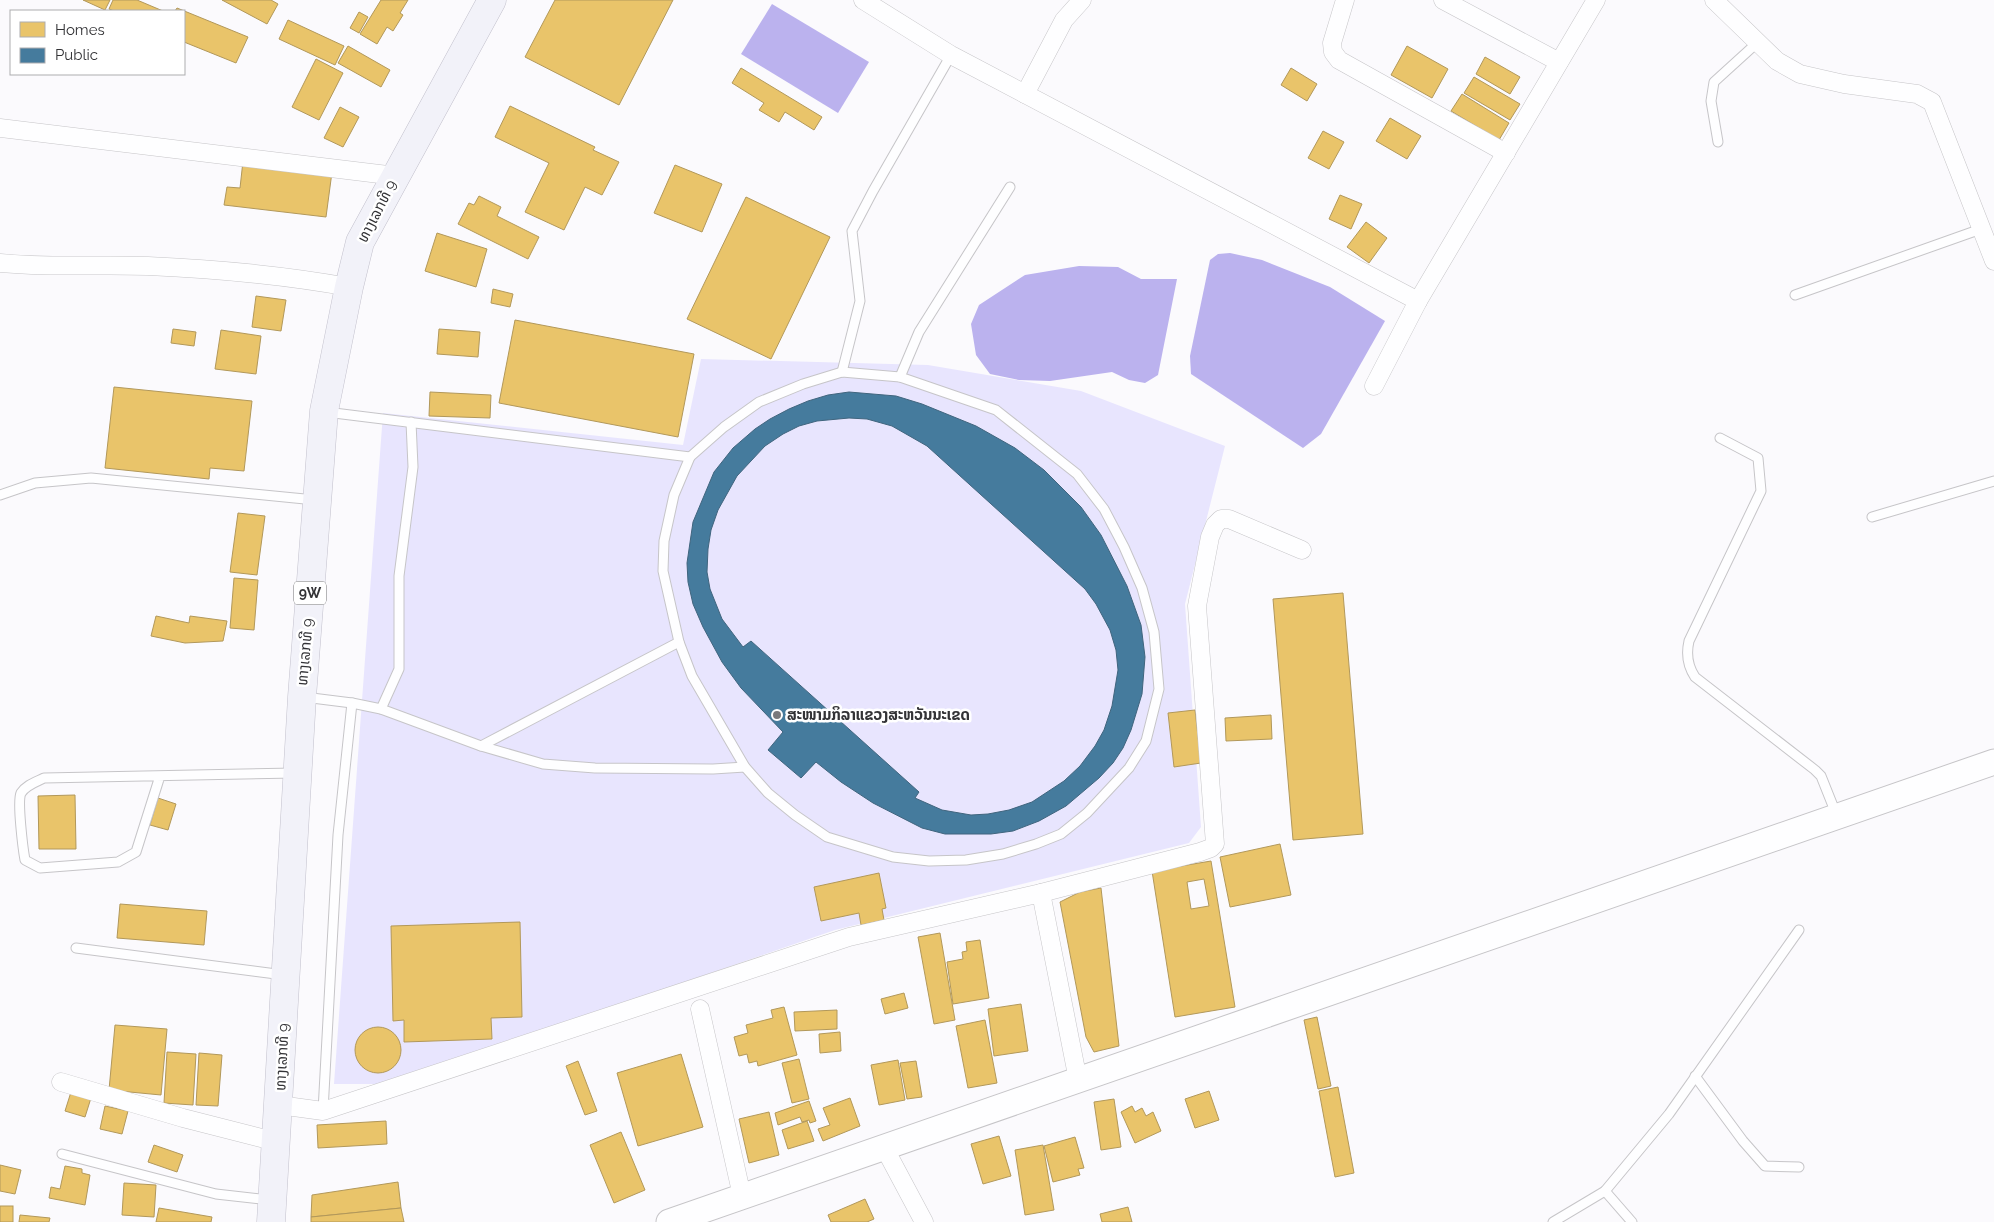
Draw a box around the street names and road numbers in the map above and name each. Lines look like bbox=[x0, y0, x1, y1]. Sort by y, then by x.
street label: ທາງເລກທີ 9 bbox=[354, 177, 400, 245]
road number: 9W bbox=[294, 582, 326, 604]
street label: ທາງເລກທີ 9 bbox=[293, 617, 317, 686]
street label: ທາງເລກທີ 9 bbox=[271, 1023, 293, 1091]

